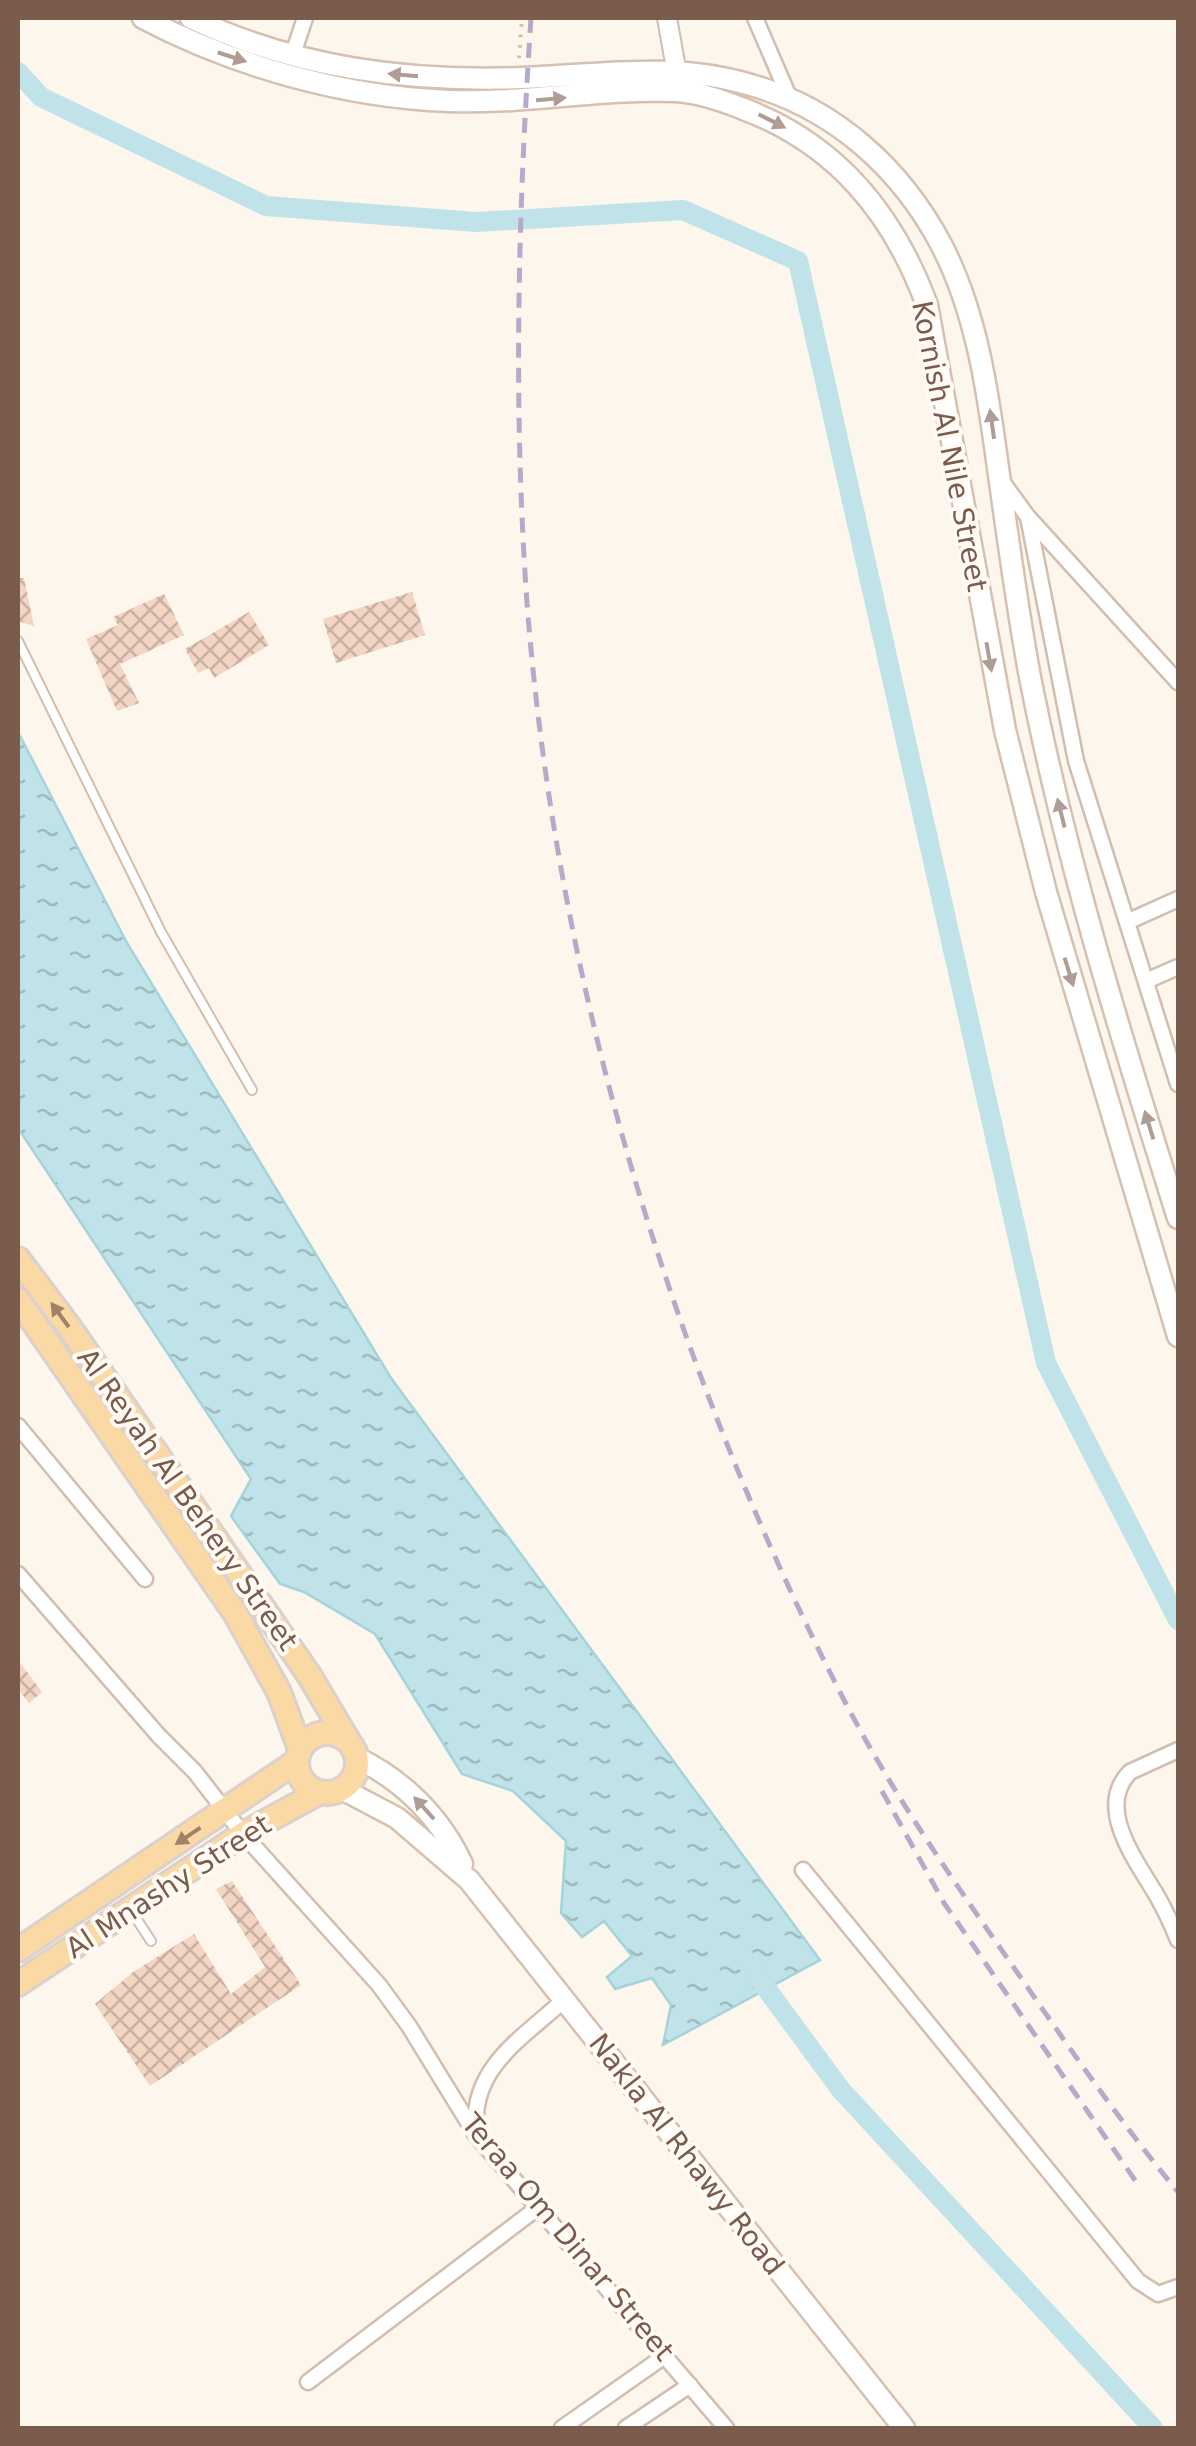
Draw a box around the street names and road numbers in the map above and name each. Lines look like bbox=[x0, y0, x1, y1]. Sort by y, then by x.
street label: Kornish Al Nile Street bbox=[905, 298, 994, 594]
street label: Al Reyah Al Behery Street bbox=[71, 1342, 305, 1657]
street label: Al Mnashy Street bbox=[60, 1808, 277, 1965]
street label: Nakla Al Rhawy Road bbox=[582, 2027, 791, 2281]
street label: Teraa Om Dinar Street bbox=[454, 2106, 681, 2368]

